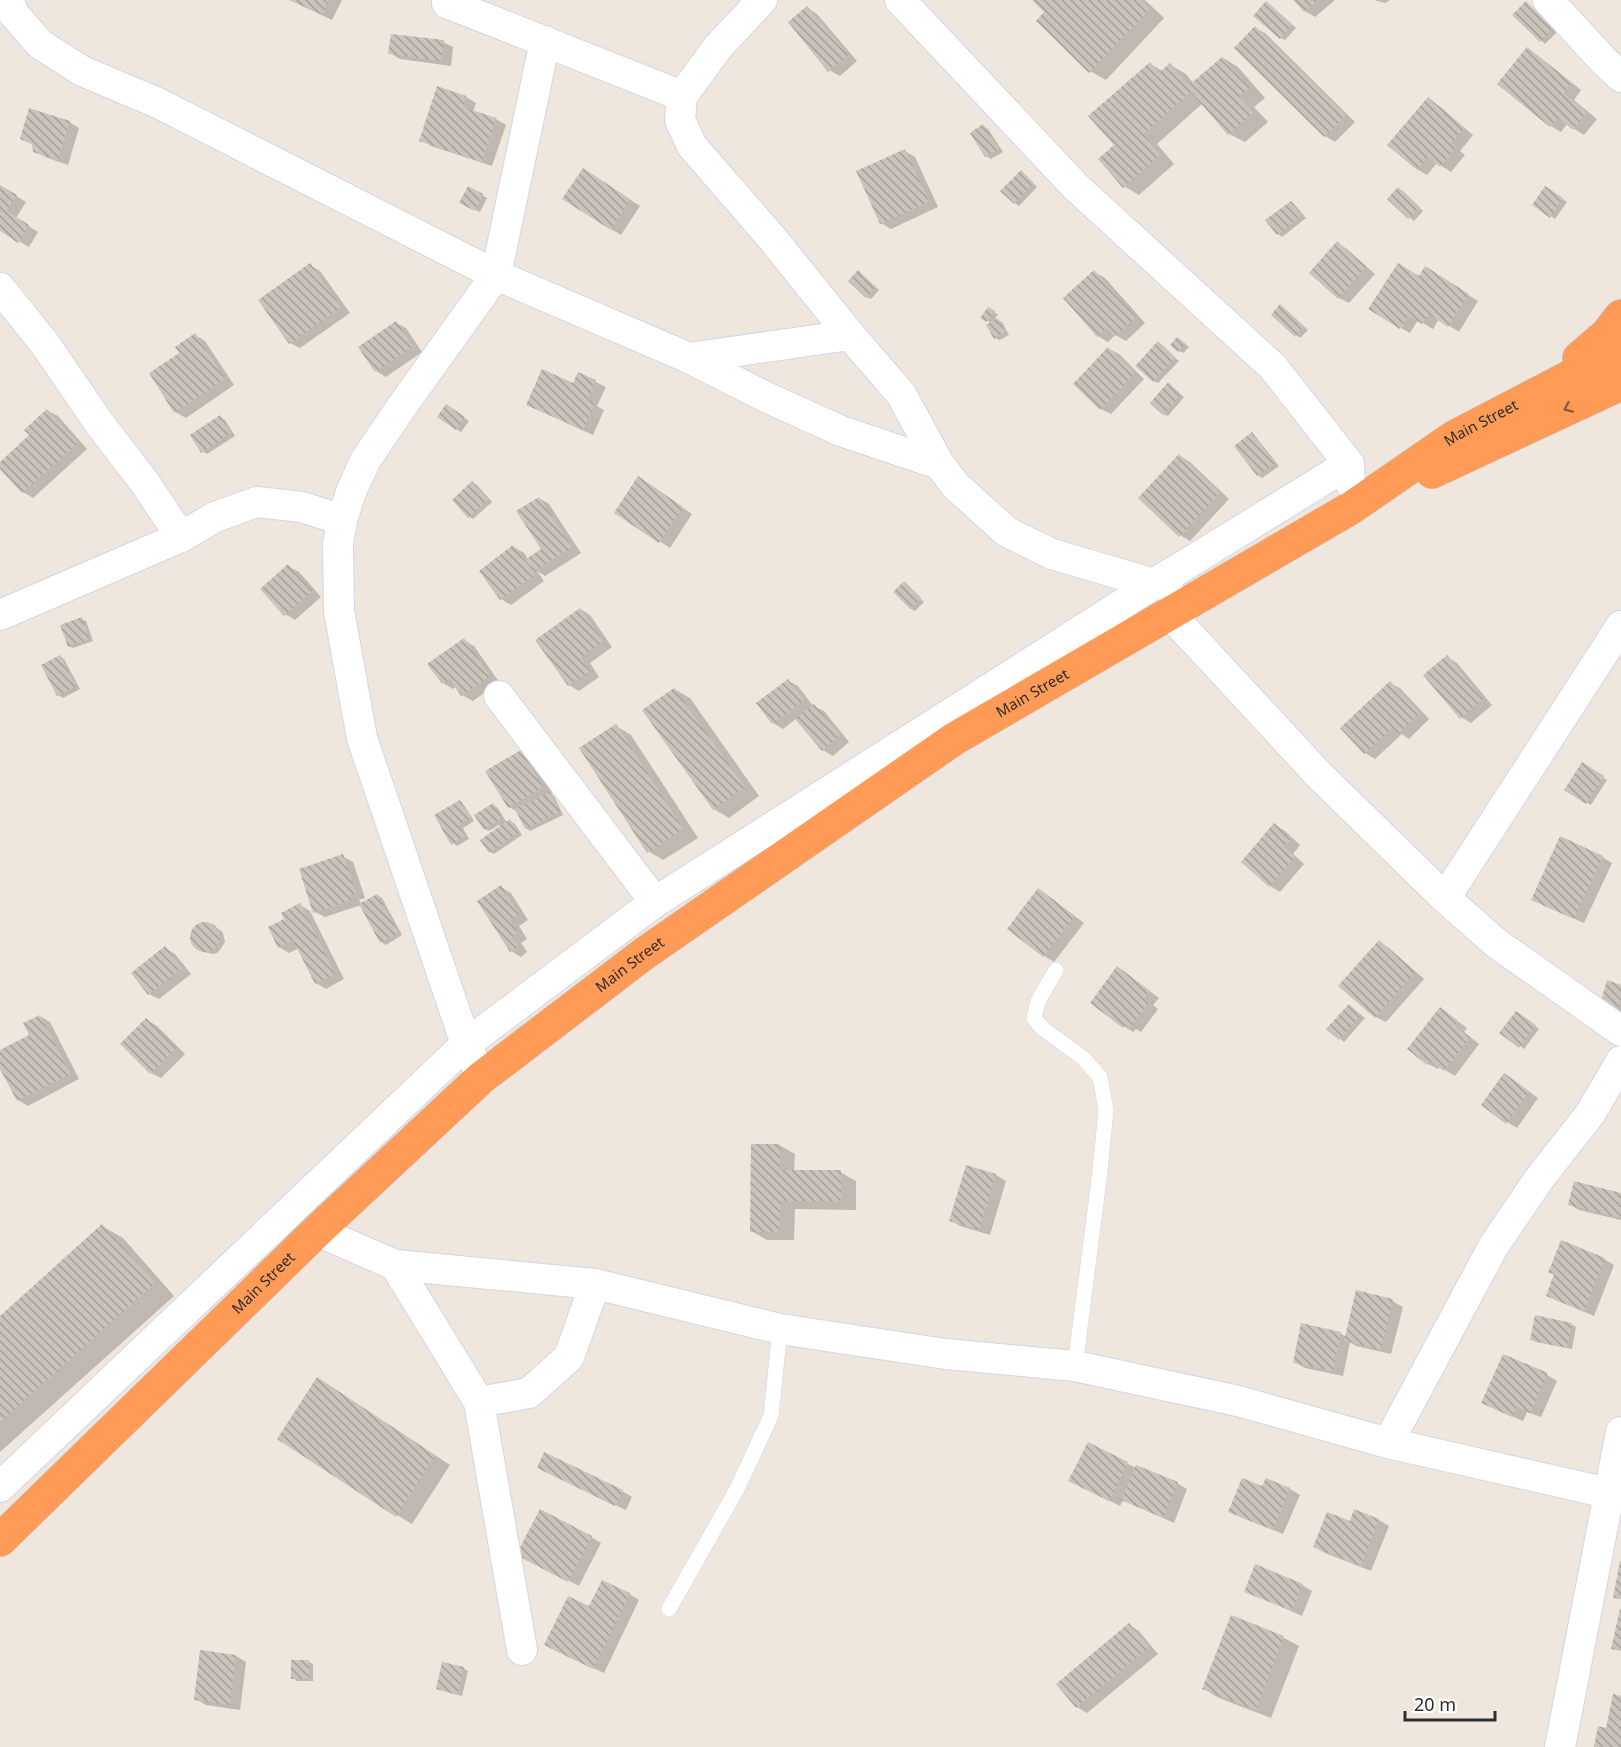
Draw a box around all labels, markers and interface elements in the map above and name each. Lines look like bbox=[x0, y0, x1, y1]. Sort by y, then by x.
street label: Main Street bbox=[1440, 394, 1522, 450]
one-way arrow bbox=[1563, 401, 1574, 413]
street label: Main Street bbox=[992, 663, 1073, 721]
street label: Main Street bbox=[591, 931, 668, 996]
street label: Main Street bbox=[227, 1247, 299, 1318]
scale bar bbox=[1405, 1684, 1495, 1722]
text: 20 m bbox=[1414, 1692, 1456, 1716]

